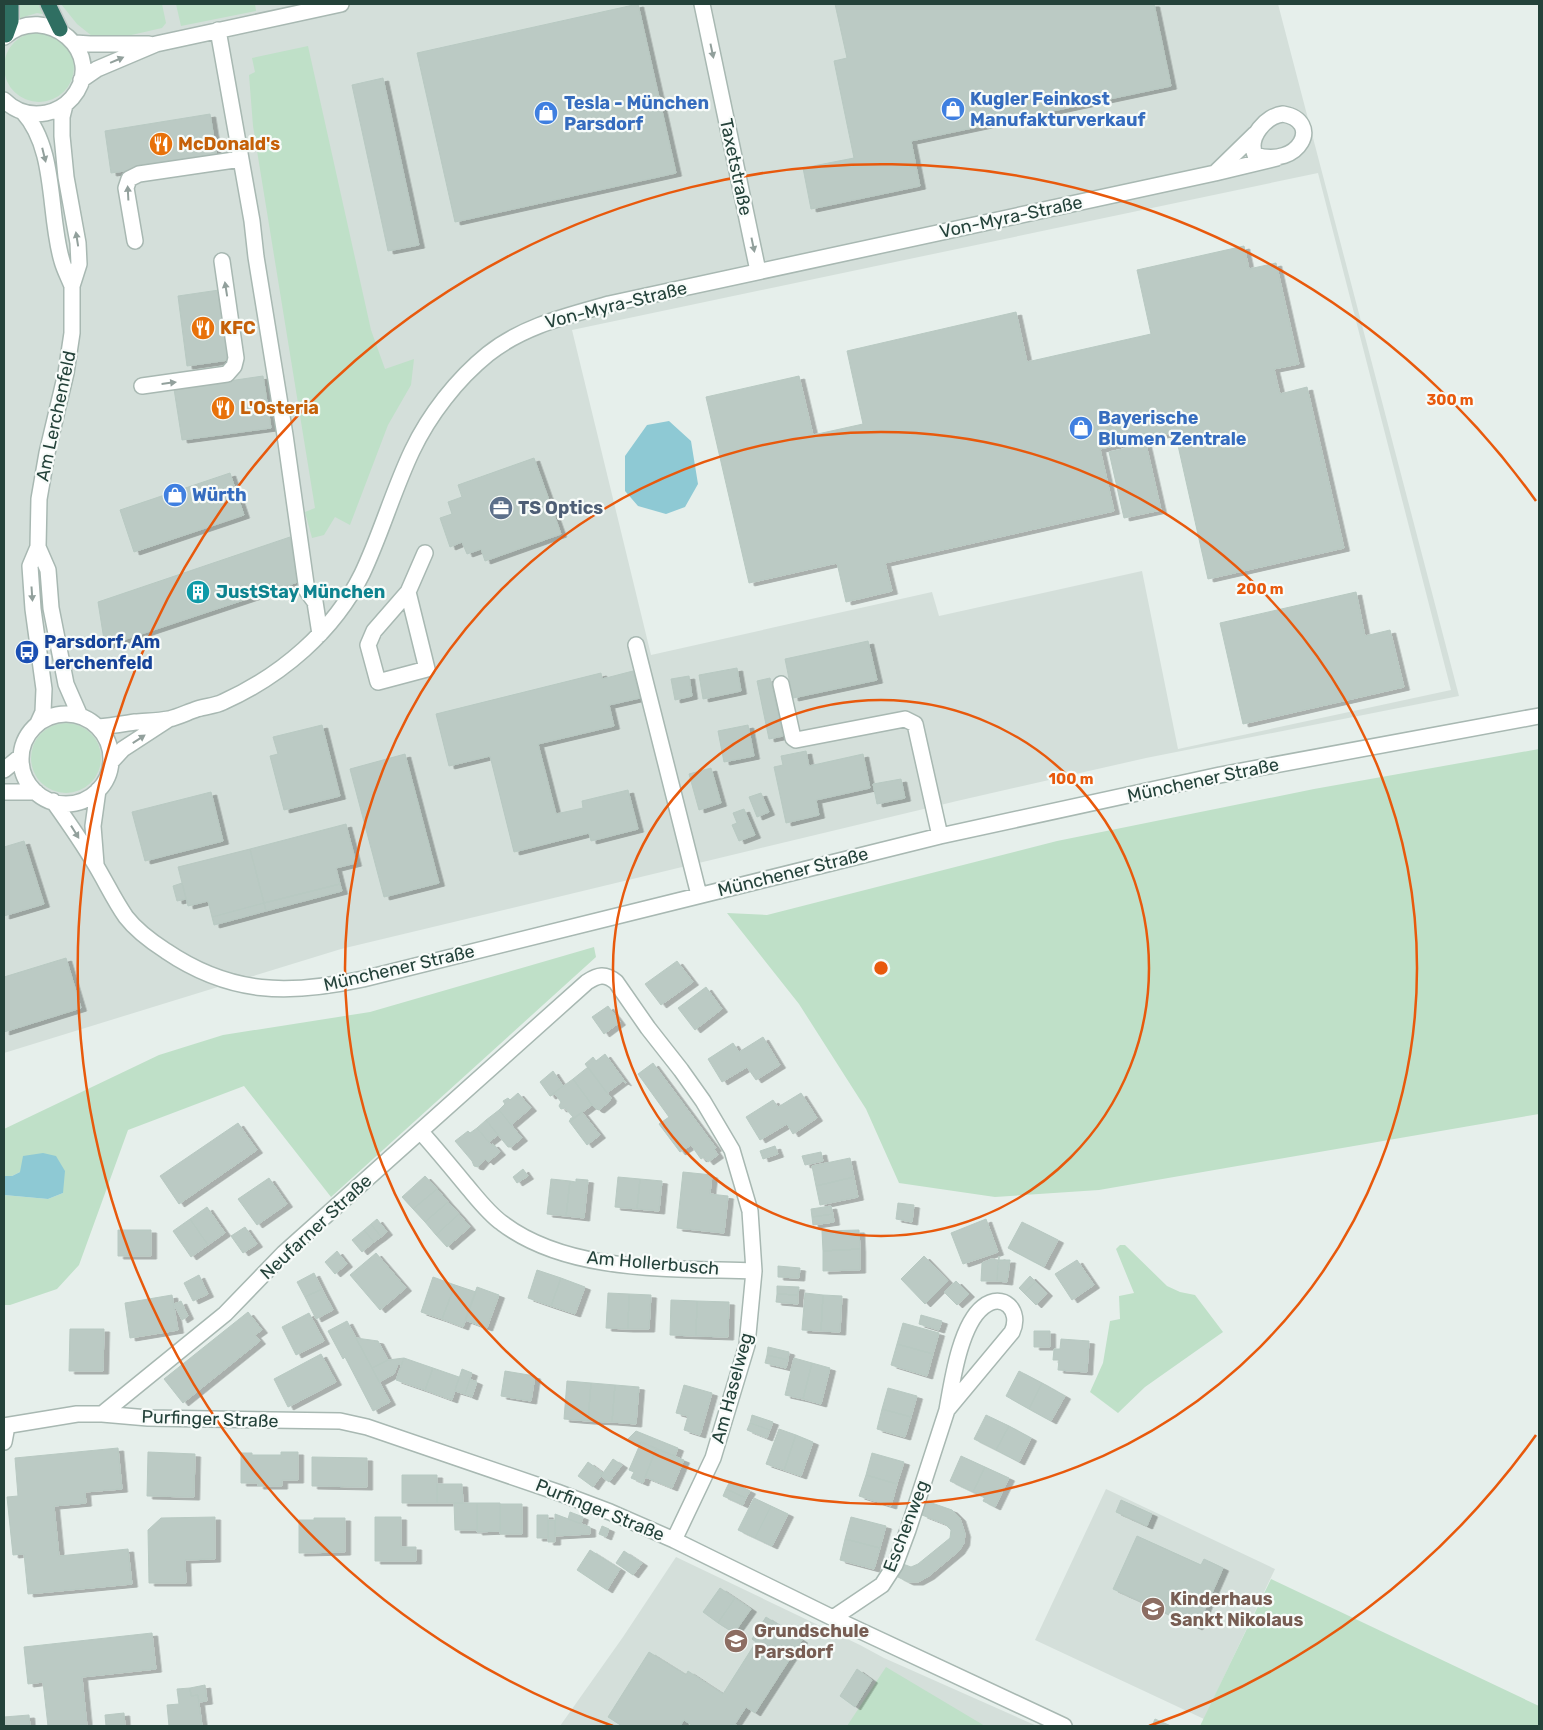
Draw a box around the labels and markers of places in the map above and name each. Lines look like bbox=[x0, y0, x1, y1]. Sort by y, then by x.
place label: Kugler Feinkost Manufakturverkauf bbox=[970, 88, 1145, 131]
place label: Tesla - München Parsdorf bbox=[564, 92, 709, 135]
shop icon: Kugler Feinkost Manufakturverkauf bbox=[940, 96, 966, 122]
shop icon: Tesla - München Parsdorf bbox=[533, 100, 559, 126]
restaurant icon: McDonald's bbox=[148, 131, 174, 157]
place label: McDonald's bbox=[178, 133, 280, 155]
restaurant icon: KFC bbox=[190, 315, 216, 341]
place label: KFC bbox=[220, 317, 256, 339]
restaurant icon: L'Osteria bbox=[210, 395, 236, 421]
place label: L'Osteria bbox=[240, 397, 319, 419]
place label: Bayerische Blumen Zentrale bbox=[1098, 407, 1247, 450]
shop icon: Bayerische Blumen Zentrale bbox=[1068, 415, 1094, 441]
shop icon: Würth bbox=[162, 482, 188, 508]
place label: Würth bbox=[192, 484, 247, 506]
office icon: TS Optics bbox=[488, 495, 514, 521]
place label: TS Optics bbox=[518, 497, 603, 519]
building icon: JustStay München bbox=[185, 579, 211, 605]
place label: JustStay München bbox=[216, 581, 385, 603]
place label: Parsdorf, Am Lerchenfeld bbox=[44, 631, 160, 674]
bus stop icon: Parsdorf, Am Lerchenfeld bbox=[14, 639, 40, 665]
centre of rings bbox=[872, 959, 890, 977]
place label: Kinderhaus Sankt Nikolaus bbox=[1170, 1588, 1303, 1631]
school or university icon: Kinderhaus Sankt Nikolaus bbox=[1140, 1596, 1166, 1622]
place label: Grundschule Parsdorf bbox=[754, 1620, 870, 1663]
school or university icon: Grundschule Parsdorf bbox=[723, 1628, 749, 1654]

